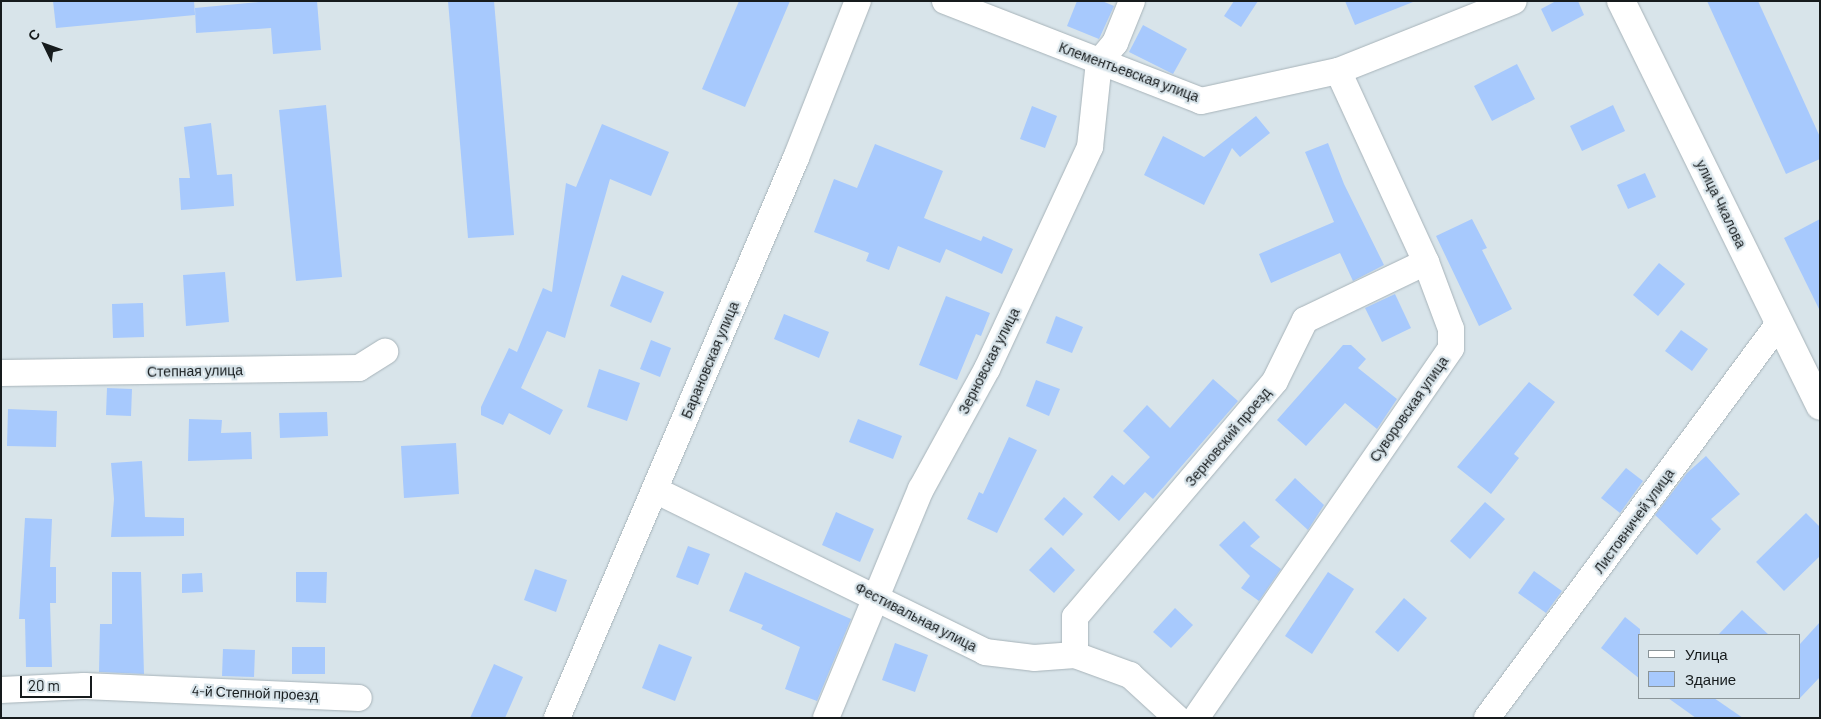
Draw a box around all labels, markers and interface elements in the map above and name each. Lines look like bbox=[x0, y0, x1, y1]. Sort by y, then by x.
north arrow bbox=[20, 20, 70, 70]
text: С bbox=[24, 25, 43, 44]
street label: Клементьевская улица bbox=[1057, 39, 1201, 105]
street label: улица Чкалова bbox=[1692, 157, 1750, 251]
street label: Барановская улица bbox=[678, 299, 742, 421]
street label: Зерновская улица bbox=[955, 305, 1023, 417]
street label: Суворовская улица bbox=[1366, 353, 1452, 465]
street label: Степная улица bbox=[147, 362, 243, 380]
street label: Зерновский проезд bbox=[1182, 384, 1274, 490]
street label: Листовничей улица bbox=[1590, 465, 1678, 577]
street label: Фестивальная улица bbox=[852, 579, 980, 655]
legend bbox=[1638, 634, 1801, 699]
text: Улица bbox=[1685, 645, 1728, 663]
scale bar bbox=[22, 666, 95, 698]
text: Здание bbox=[1685, 670, 1736, 688]
text: 20 m bbox=[28, 676, 60, 694]
street label: 4-й Степной проезд bbox=[191, 682, 319, 704]

